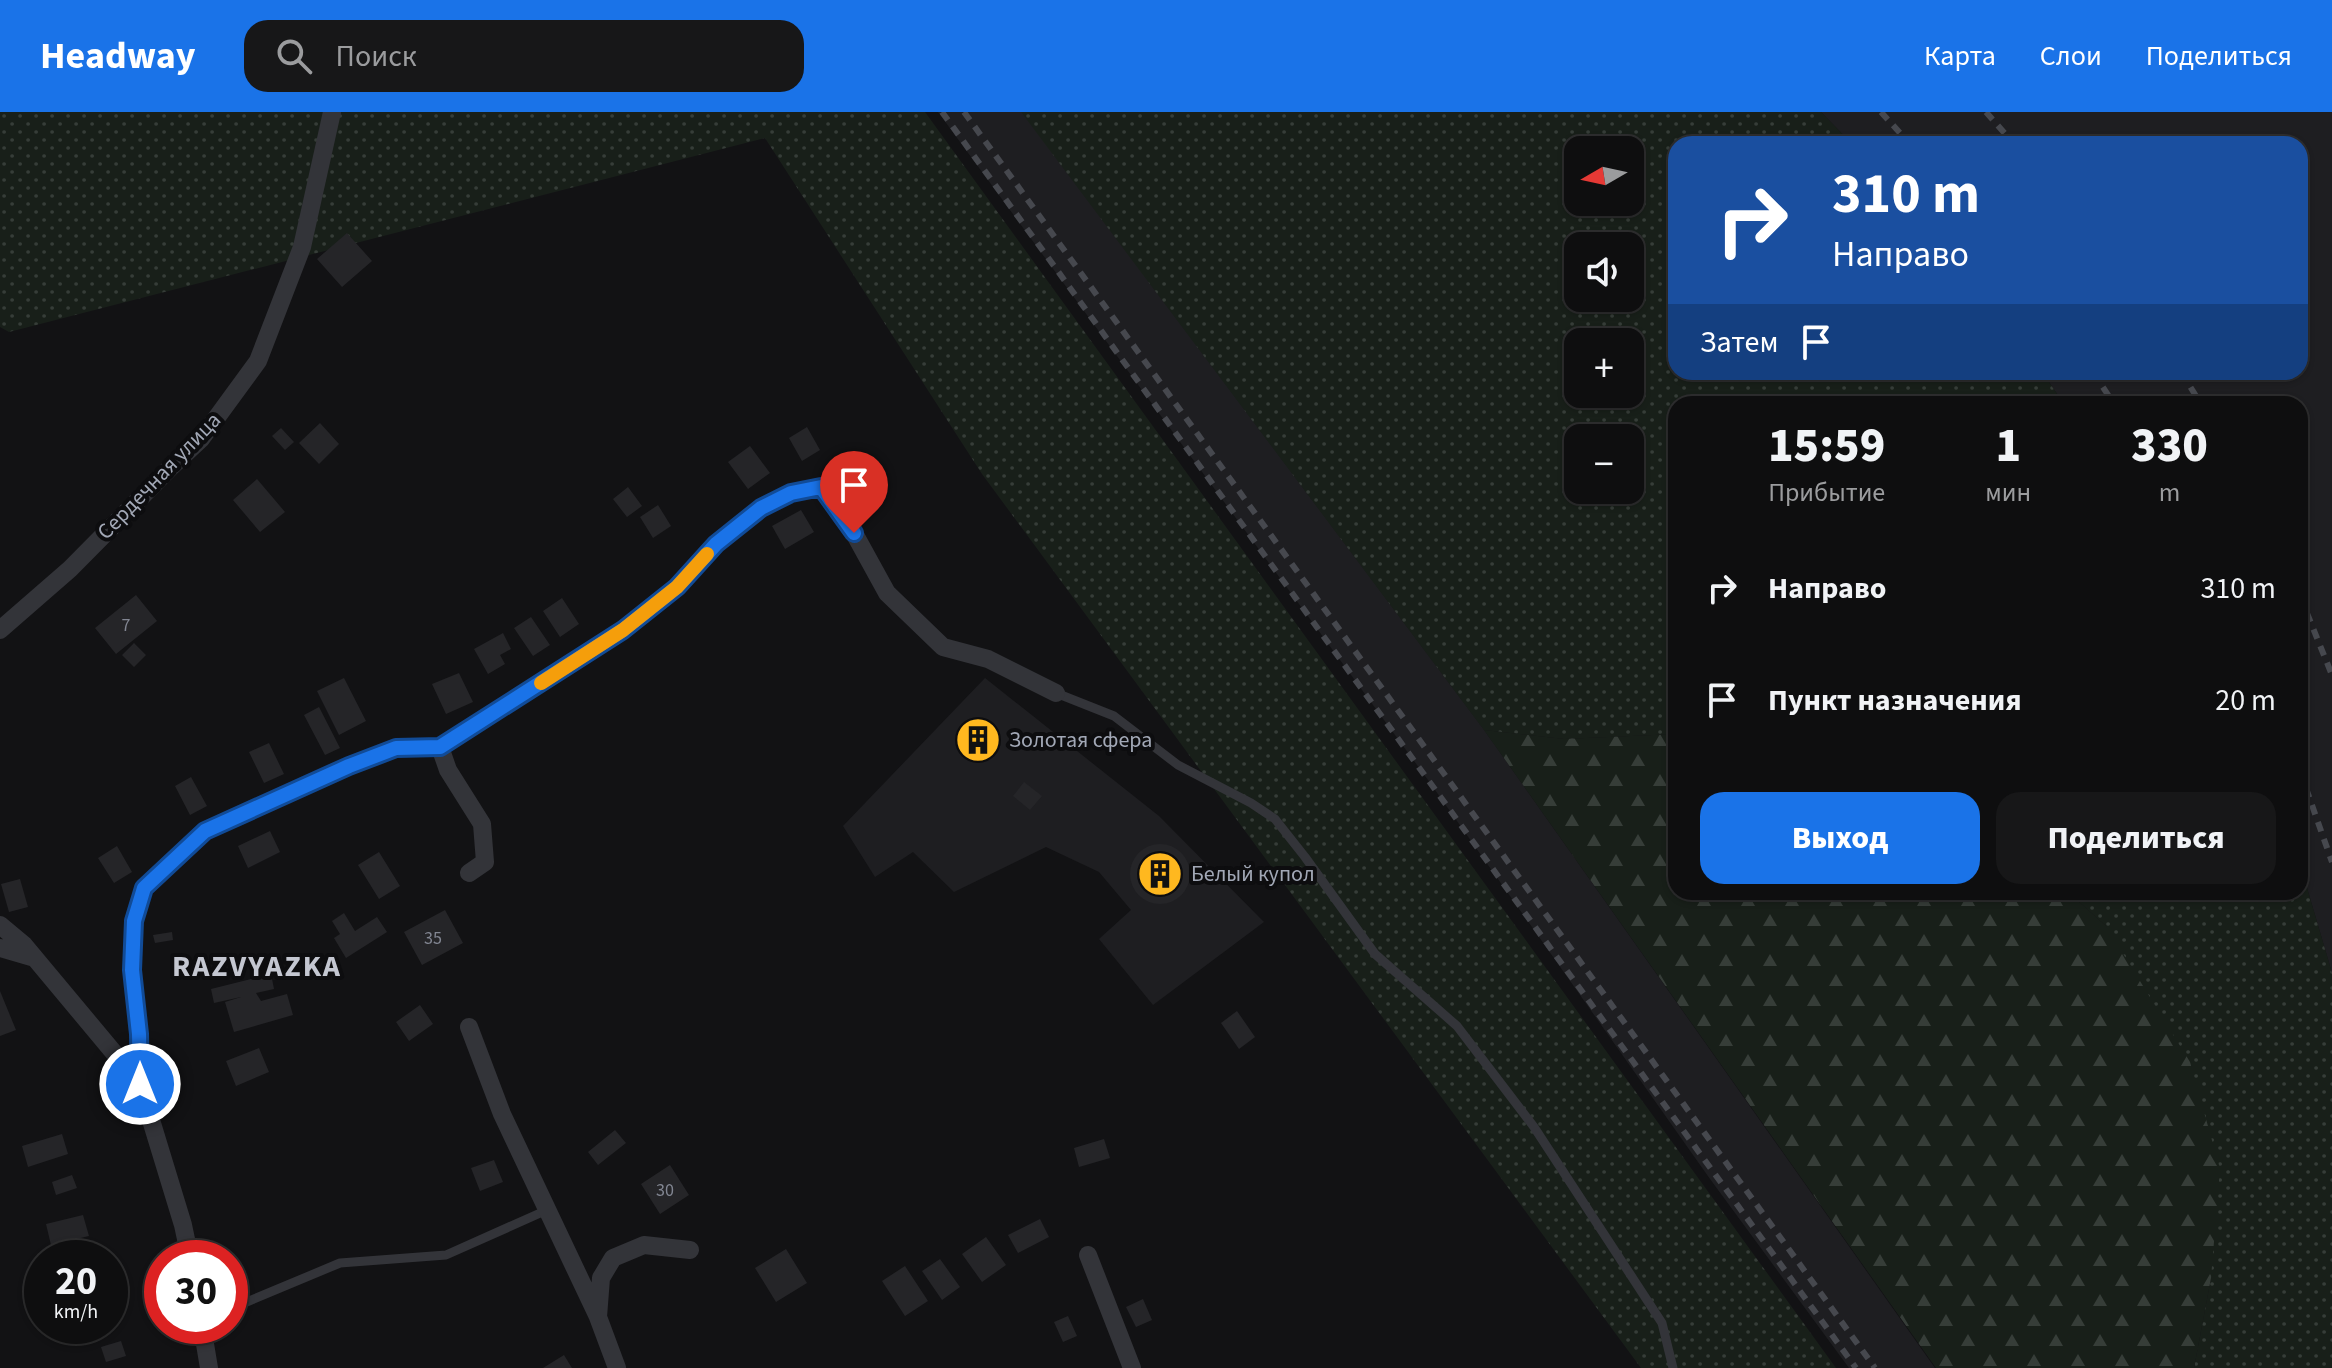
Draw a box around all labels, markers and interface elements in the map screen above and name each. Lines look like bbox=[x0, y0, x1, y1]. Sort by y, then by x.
search box bbox=[244, 20, 804, 92]
text: Headway bbox=[40, 29, 196, 83]
icon: search bbox=[272, 34, 316, 78]
text: Поиск bbox=[336, 35, 417, 78]
text: Карта bbox=[1924, 36, 1996, 76]
text: Слои bbox=[2040, 36, 2102, 76]
text: Поделиться bbox=[2146, 36, 2292, 76]
north arrow bbox=[1564, 136, 1644, 216]
map controls bbox=[1564, 136, 1644, 504]
text: 310 m bbox=[1832, 155, 1980, 234]
icon: right bbox=[1700, 168, 1804, 272]
text: Направо bbox=[1832, 229, 1969, 280]
button: sound bbox=[1564, 232, 1644, 312]
icon: arrive bbox=[1794, 320, 1838, 364]
text: Затем bbox=[1700, 321, 1778, 364]
button: + bbox=[1564, 328, 1644, 408]
street label: Сердечная улица bbox=[90, 405, 228, 547]
text: 15:59 bbox=[1768, 412, 1885, 480]
text: 1 bbox=[1995, 412, 2021, 480]
text: 330 bbox=[2131, 412, 2208, 480]
button: − bbox=[1564, 424, 1644, 504]
pin bbox=[820, 451, 888, 533]
icon: arrive bbox=[832, 463, 876, 507]
text: Прибытие bbox=[1768, 474, 1885, 511]
text: мин bbox=[1985, 474, 2031, 511]
text: m bbox=[2159, 474, 2180, 511]
icon: right bbox=[1700, 566, 1744, 610]
text: Направо bbox=[1768, 567, 1886, 610]
text: 310 m bbox=[2200, 567, 2276, 610]
house number: 7 bbox=[122, 613, 131, 638]
icon: arrive bbox=[1700, 678, 1744, 722]
text: Пункт назначения bbox=[1768, 679, 2022, 722]
text: 20 m bbox=[2215, 679, 2276, 722]
building icon: Золотая сфера bbox=[954, 716, 1002, 764]
place label: Золотая сфера bbox=[1009, 724, 1152, 756]
button: Выход bbox=[1700, 792, 1980, 884]
button: Поделиться bbox=[1996, 792, 2276, 884]
building icon: Белый купол bbox=[1136, 850, 1184, 898]
place label: Белый купол bbox=[1191, 858, 1315, 890]
house number: 35 bbox=[424, 926, 442, 951]
district label: RAZVYAZKA bbox=[172, 945, 342, 988]
position arrow bbox=[98, 1042, 182, 1126]
house number: 30 bbox=[656, 1178, 674, 1203]
speed limit sign: 30 bbox=[144, 1240, 248, 1344]
text: 20 bbox=[55, 1253, 97, 1310]
text: km/h bbox=[54, 1298, 98, 1326]

